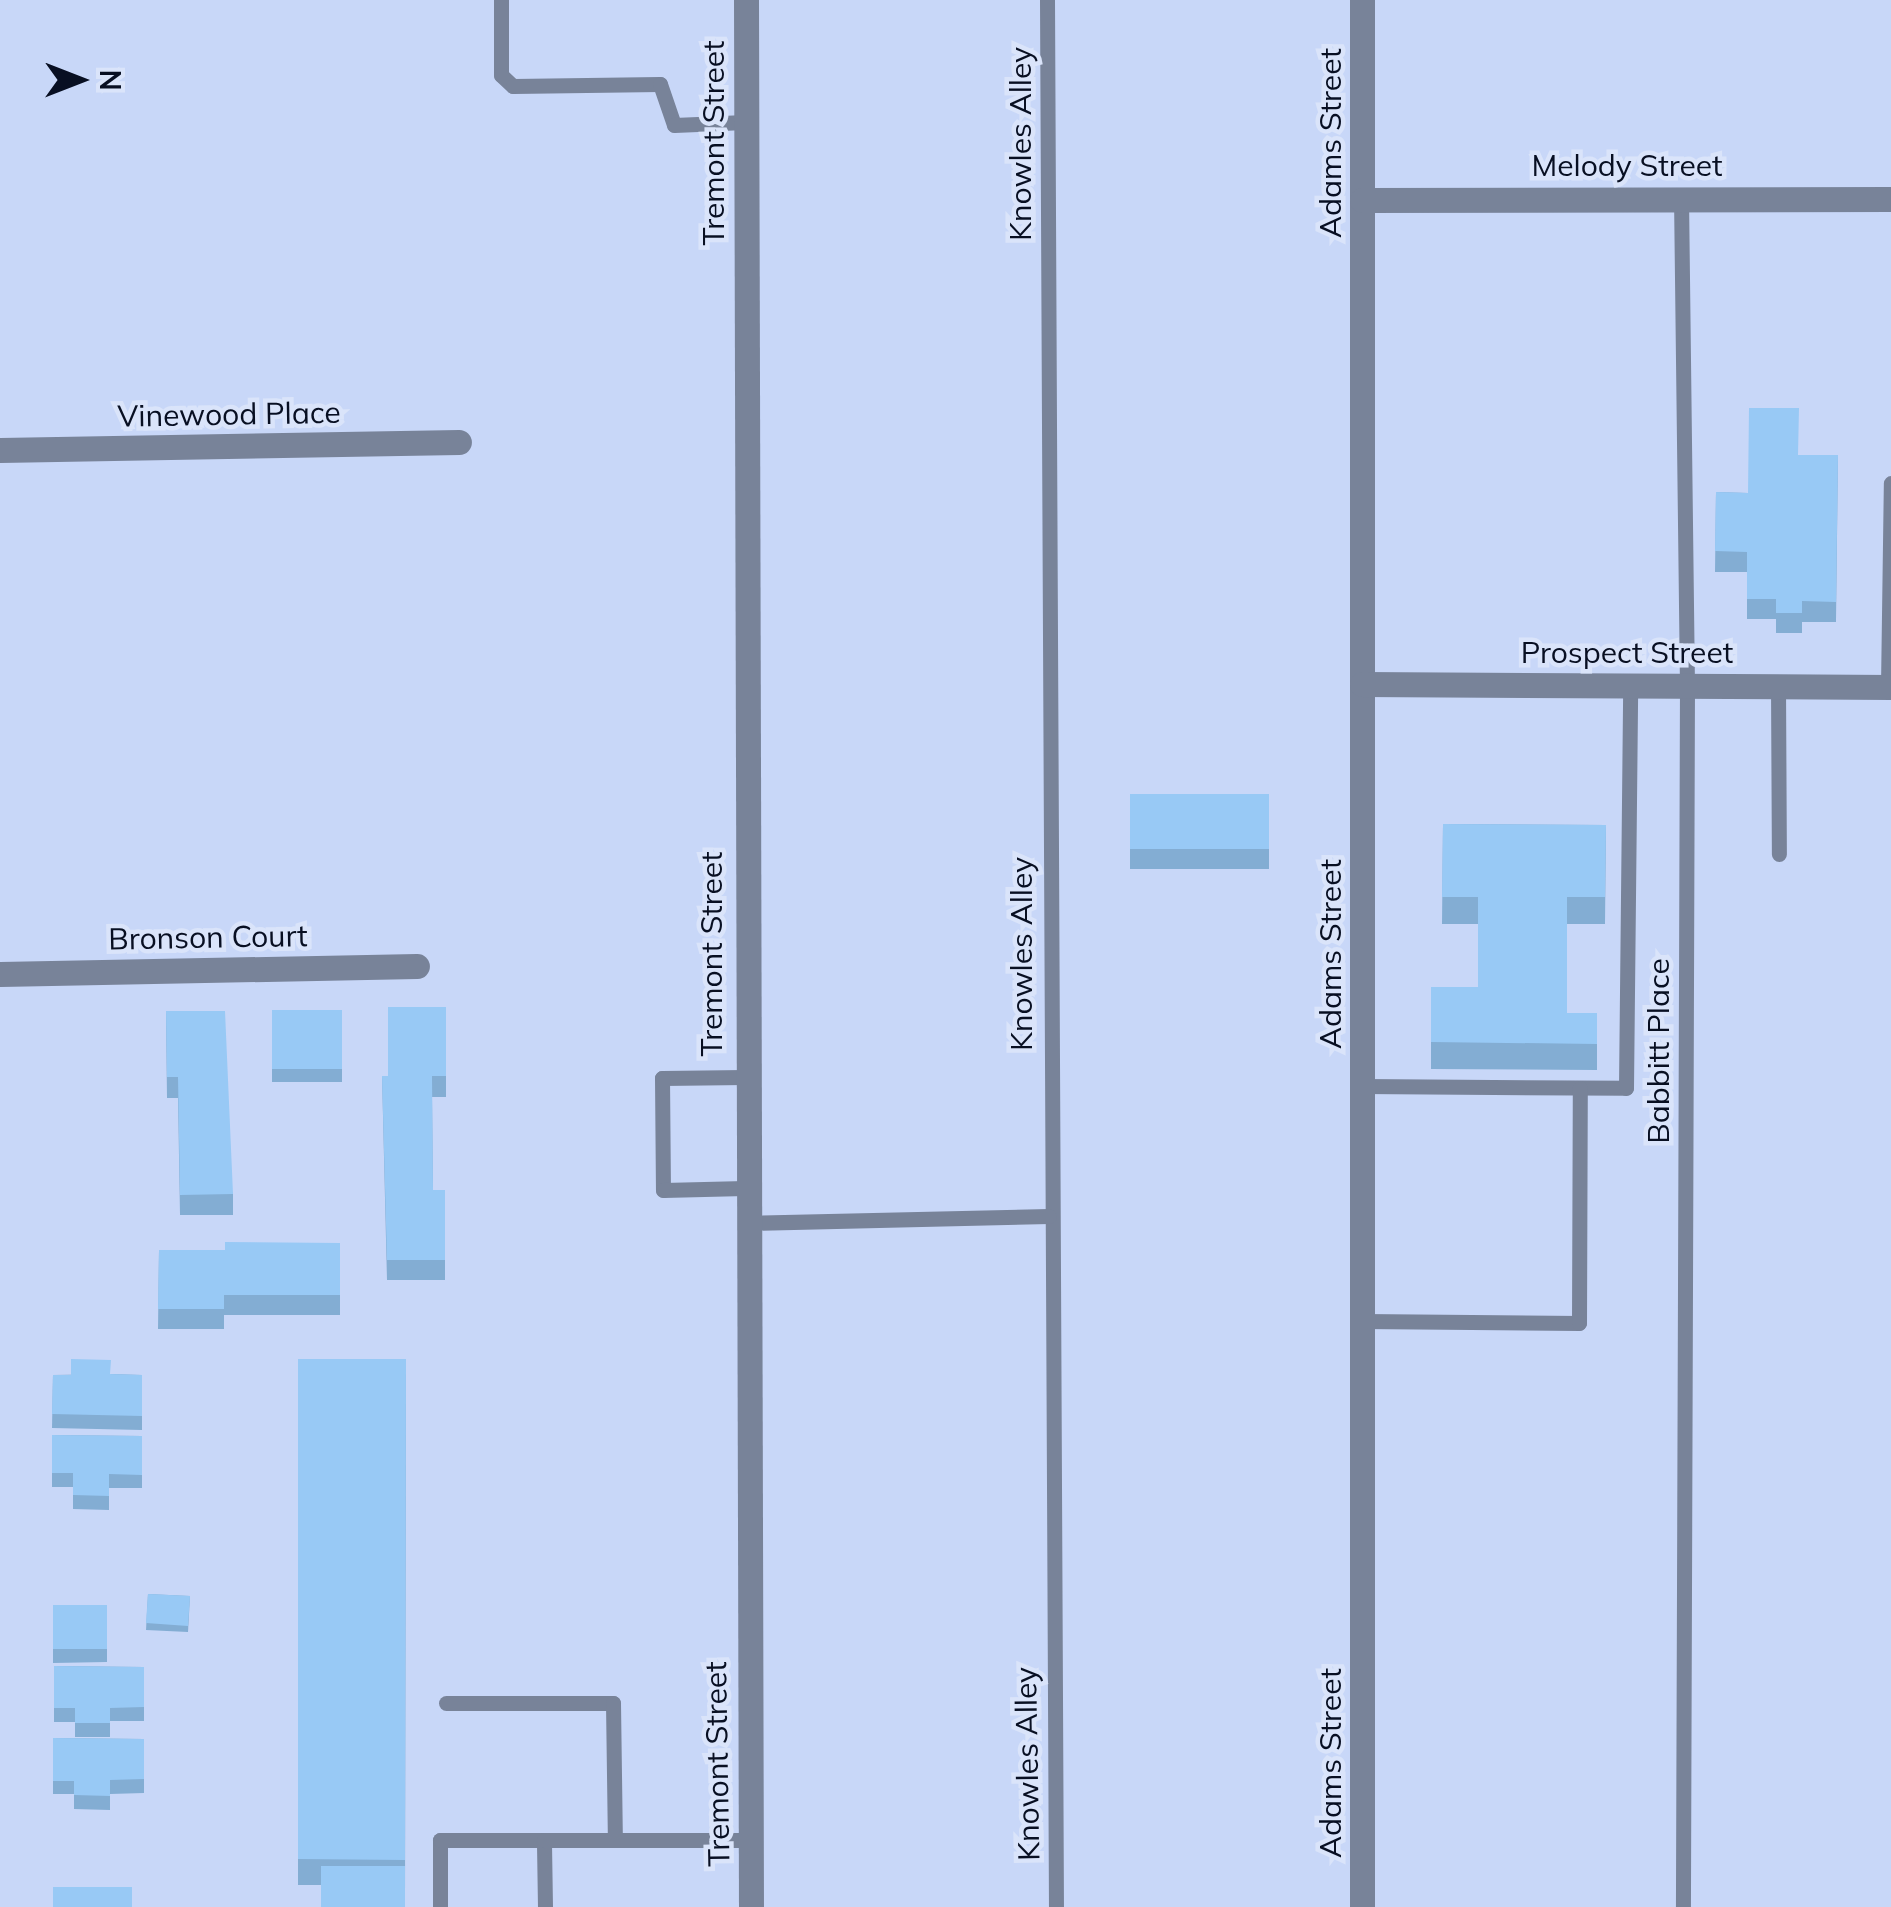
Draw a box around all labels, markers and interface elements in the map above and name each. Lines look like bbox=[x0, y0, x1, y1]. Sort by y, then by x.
north arrow bbox=[30, 30, 130, 130]
street label: Tremont Street bbox=[695, 40, 731, 246]
street label: Knowles Alley bbox=[1002, 47, 1038, 241]
street label: Adams Street bbox=[1312, 48, 1348, 238]
text: N bbox=[93, 69, 128, 91]
street label: Melody Street bbox=[1531, 147, 1723, 183]
street label: Vinewood Place bbox=[117, 394, 341, 434]
street label: Prospect Street bbox=[1521, 634, 1733, 670]
street label: Tremont Street bbox=[693, 851, 729, 1057]
street label: Knowles Alley bbox=[1003, 857, 1039, 1051]
street label: Adams Street bbox=[1312, 859, 1348, 1049]
street label: Bronson Court bbox=[108, 917, 308, 957]
street label: Babbitt Place bbox=[1640, 958, 1676, 1144]
street label: Tremont Street bbox=[697, 1661, 737, 1867]
street label: Knowles Alley bbox=[1007, 1667, 1047, 1861]
street label: Adams Street bbox=[1312, 1668, 1348, 1858]

